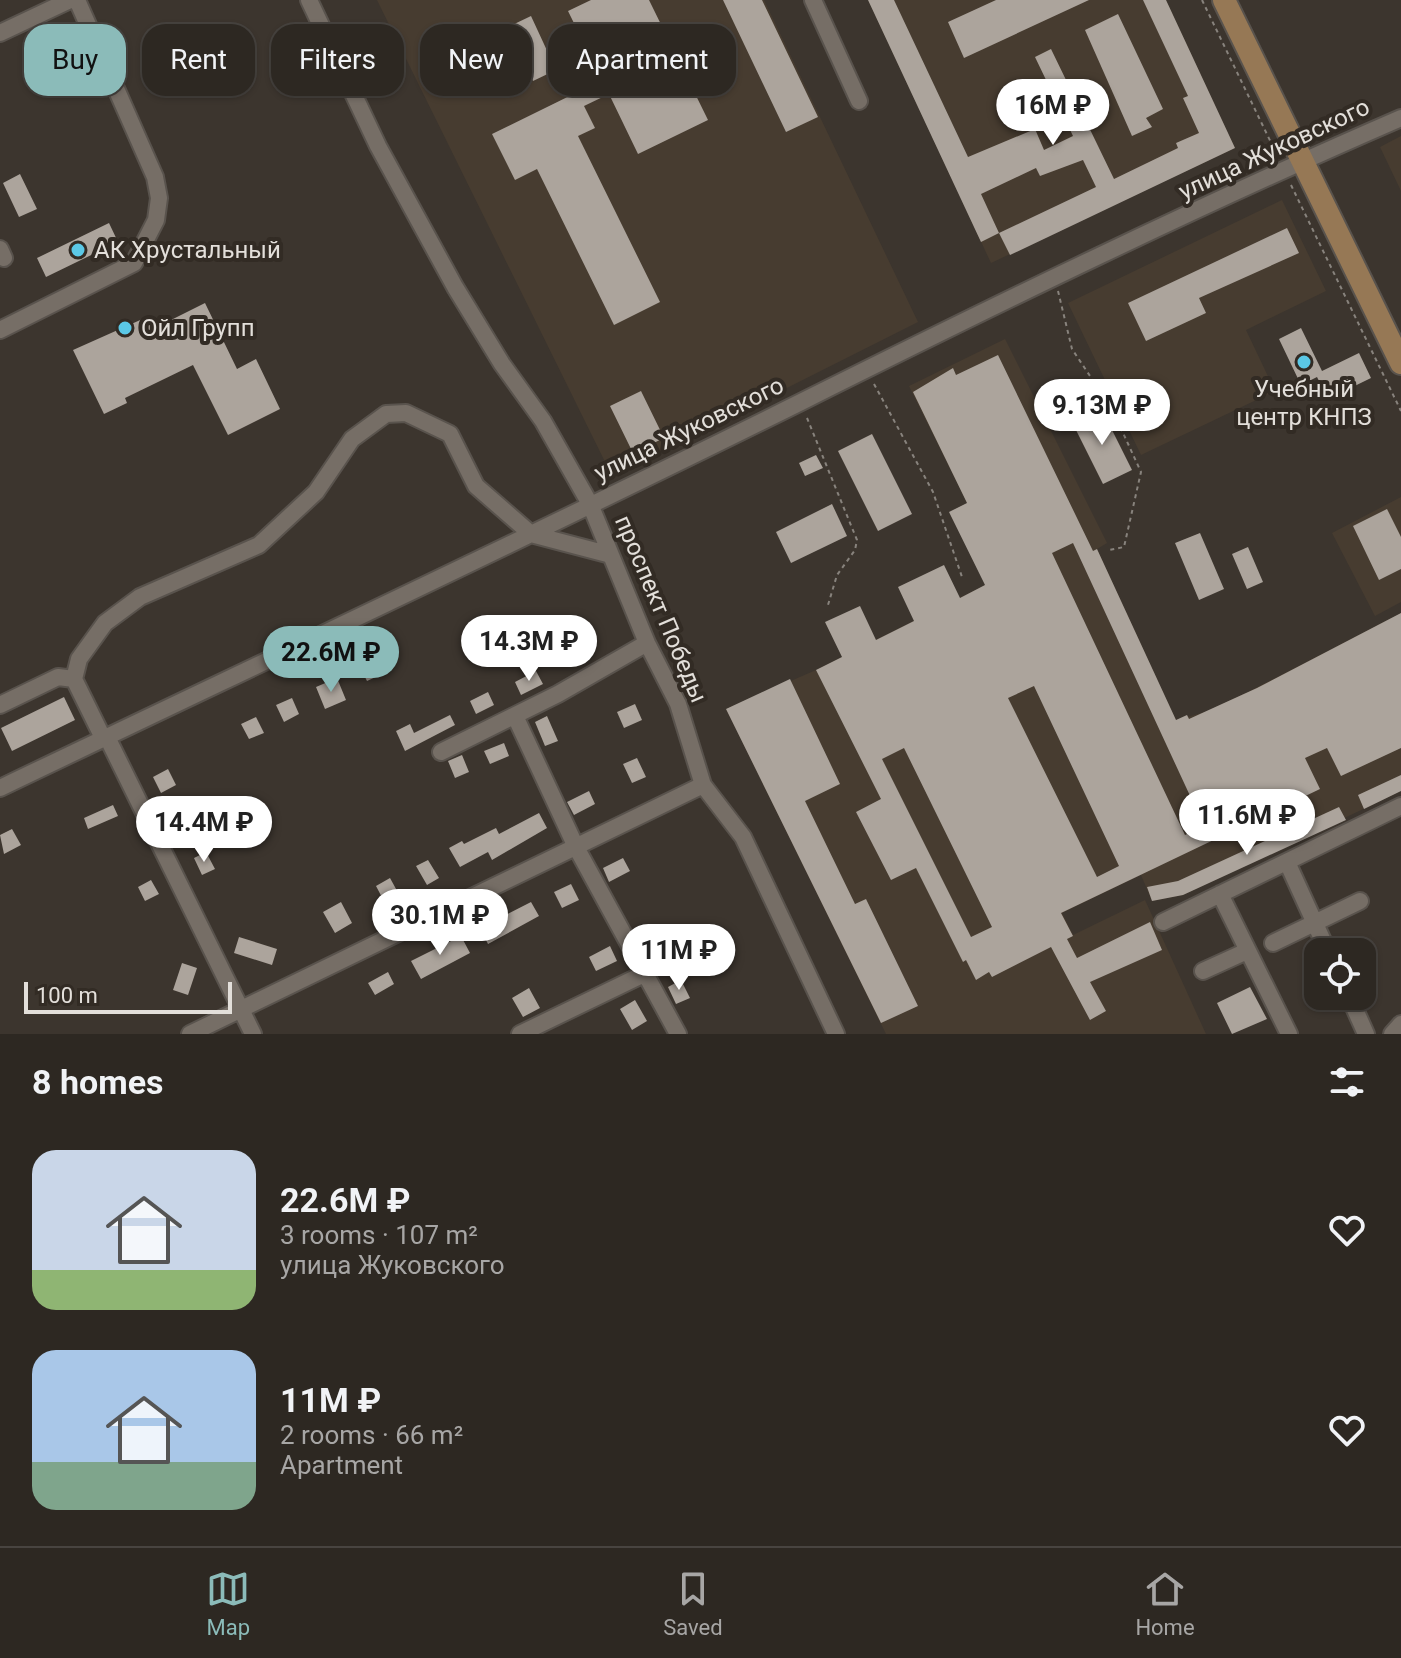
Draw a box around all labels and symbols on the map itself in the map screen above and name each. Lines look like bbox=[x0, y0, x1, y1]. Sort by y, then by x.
pin: 16M ₽ bbox=[997, 79, 1109, 147]
street label: улица Жуковского bbox=[1174, 93, 1374, 205]
place label: АК Хрустальный bbox=[94, 236, 281, 264]
marker: АК Хрустальный bbox=[69, 241, 87, 259]
place label: Ойл Групп bbox=[141, 314, 255, 342]
marker: Ойл Групп bbox=[116, 319, 134, 337]
marker: Учебный центр КНПЗ bbox=[1295, 353, 1313, 371]
street label: улица Жуковского bbox=[590, 371, 788, 487]
place label: Учебный центр КНПЗ bbox=[1236, 375, 1372, 431]
pin: 9.13M ₽ bbox=[1028, 379, 1176, 447]
street label: проспект Победы bbox=[609, 511, 713, 707]
pin: 14.3M ₽ bbox=[455, 615, 603, 683]
pin: 22.6M ₽ bbox=[257, 626, 405, 694]
pin: 11.6M ₽ bbox=[1173, 789, 1321, 857]
pin: 14.4M ₽ bbox=[130, 796, 278, 864]
pin: 30.1M ₽ bbox=[366, 889, 514, 957]
pin: 11M ₽ bbox=[623, 924, 735, 992]
scale bar bbox=[24, 978, 232, 1014]

